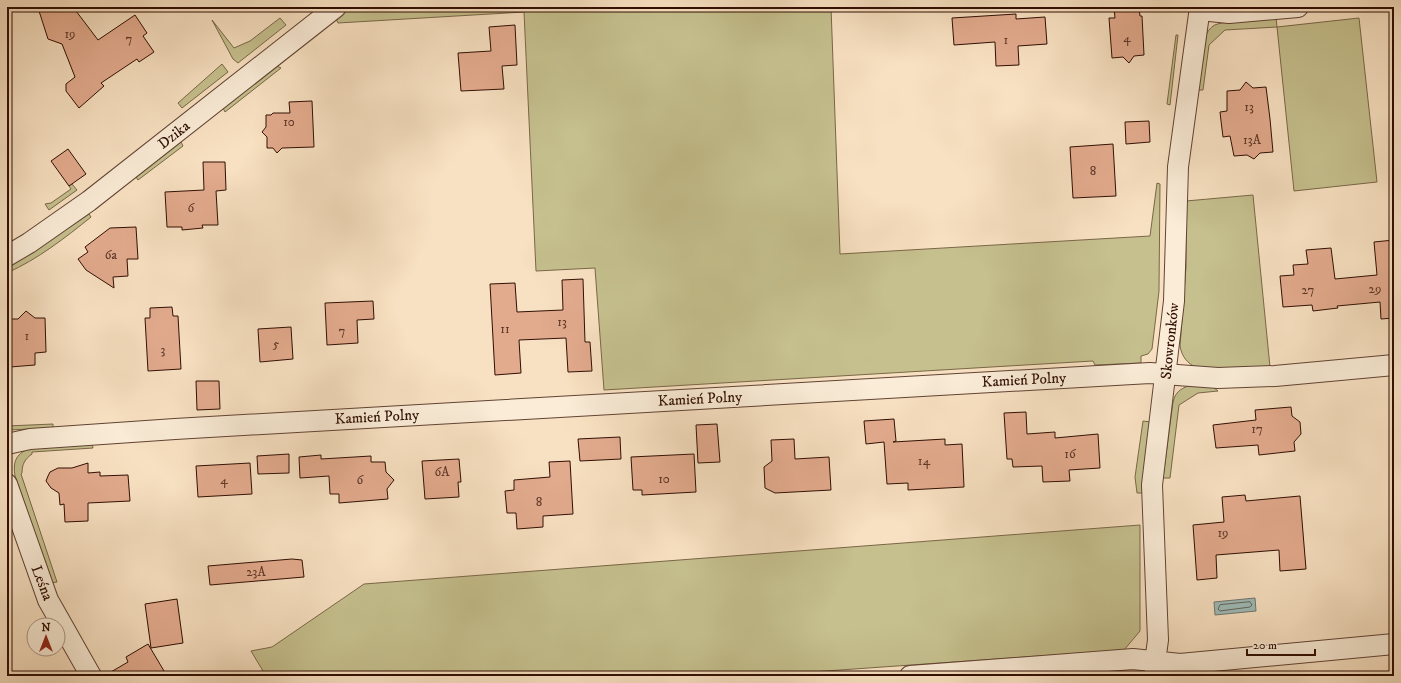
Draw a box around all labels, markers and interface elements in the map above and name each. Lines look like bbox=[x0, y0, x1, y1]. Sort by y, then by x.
house number: 19 bbox=[64, 26, 76, 42]
house number: 4 bbox=[1123, 30, 1131, 46]
house number: 7 bbox=[126, 31, 133, 47]
house number: 1 bbox=[1004, 32, 1009, 48]
house number: 13 bbox=[1244, 99, 1254, 115]
house number: 10 bbox=[283, 114, 295, 130]
street label: Dzika bbox=[154, 116, 194, 153]
house number: 13A bbox=[1243, 132, 1262, 148]
house number: 8 bbox=[1090, 163, 1096, 179]
house number: 6 bbox=[188, 200, 196, 216]
house number: 6a bbox=[105, 247, 118, 263]
house number: 29 bbox=[1369, 281, 1381, 297]
house number: 27 bbox=[1302, 282, 1315, 298]
street label: Skowronków bbox=[1157, 301, 1184, 380]
house number: 13 bbox=[557, 314, 567, 330]
house number: 11 bbox=[500, 321, 510, 337]
house number: 7 bbox=[339, 323, 346, 339]
house number: 1 bbox=[25, 328, 30, 344]
house number: 5 bbox=[273, 336, 280, 352]
house number: 3 bbox=[161, 342, 166, 358]
street label: Kamień Polny bbox=[981, 368, 1067, 392]
street label: Kamień Polny bbox=[657, 387, 743, 411]
street label: Kamień Polny bbox=[334, 405, 420, 429]
house number: 17 bbox=[1251, 421, 1263, 437]
house number: 16 bbox=[1064, 446, 1077, 462]
house number: 14 bbox=[918, 453, 931, 469]
house number: 6A bbox=[434, 464, 450, 480]
house number: 10 bbox=[658, 471, 670, 487]
house number: 4 bbox=[220, 472, 228, 488]
house number: 6 bbox=[357, 472, 365, 488]
house number: 8 bbox=[536, 494, 542, 510]
house number: 19 bbox=[1217, 525, 1229, 541]
street label: Leśna bbox=[27, 563, 58, 604]
house number: 23A bbox=[246, 564, 266, 580]
north arrow bbox=[26, 617, 66, 657]
text: N bbox=[41, 621, 51, 635]
scale bar bbox=[1247, 631, 1315, 657]
text: 20 m bbox=[1253, 638, 1277, 653]

